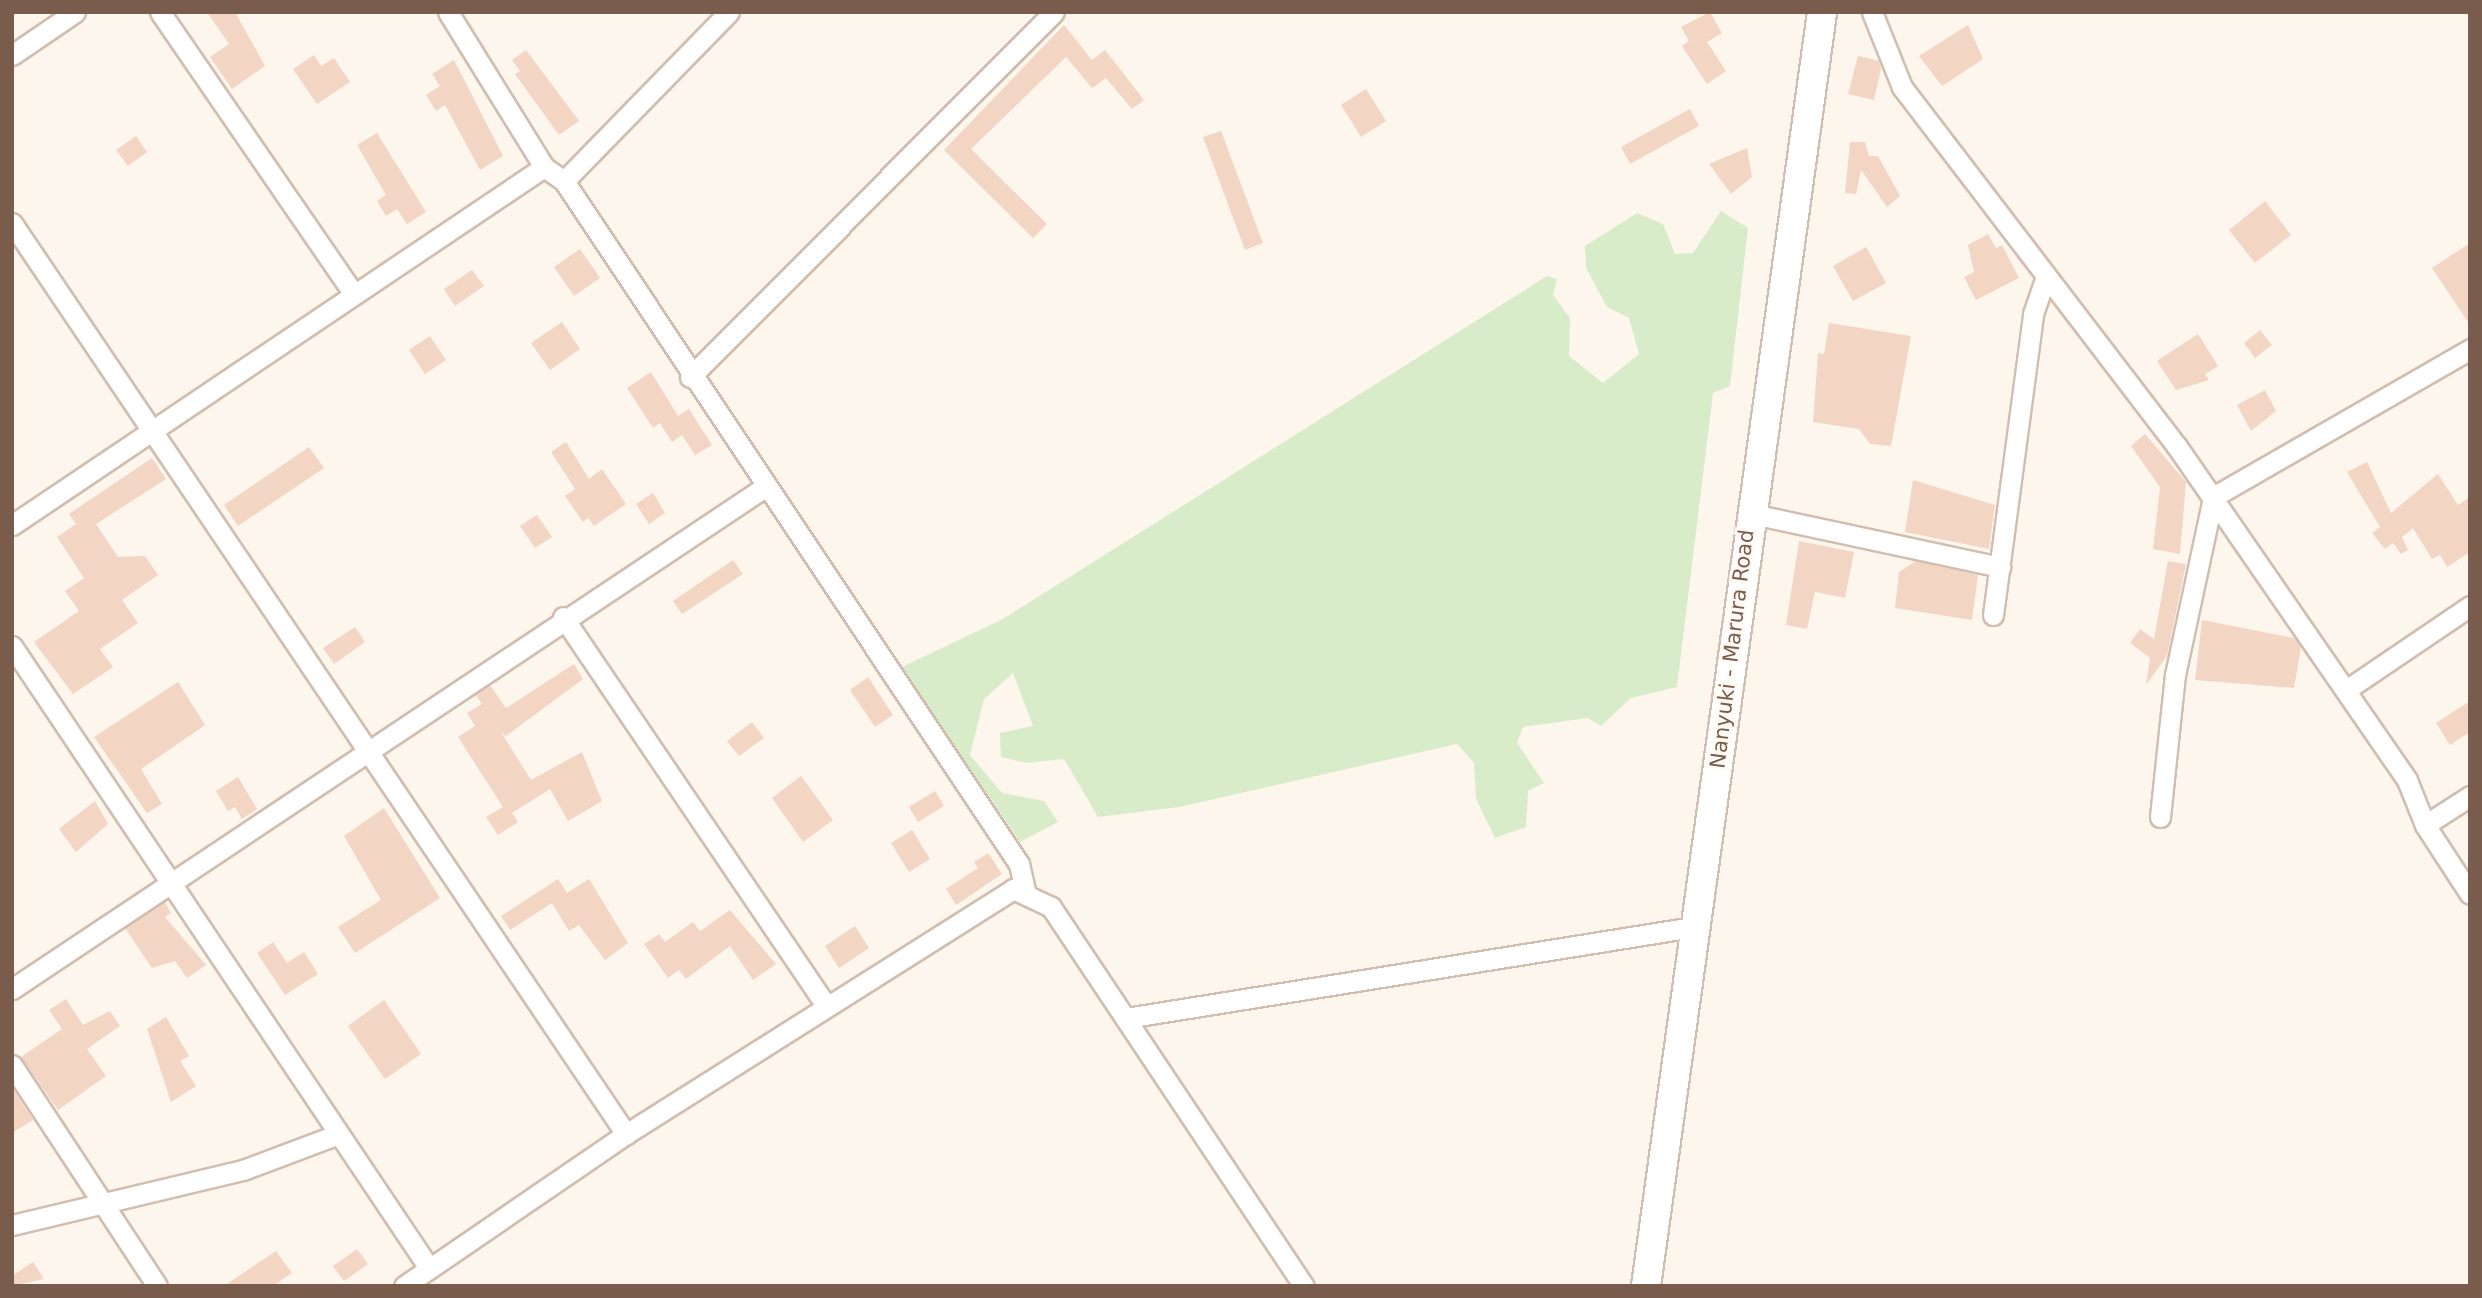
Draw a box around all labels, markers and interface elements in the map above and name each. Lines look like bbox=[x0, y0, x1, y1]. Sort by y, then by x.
street label: Nanyuki - Marura Road bbox=[1705, 528, 1759, 770]

